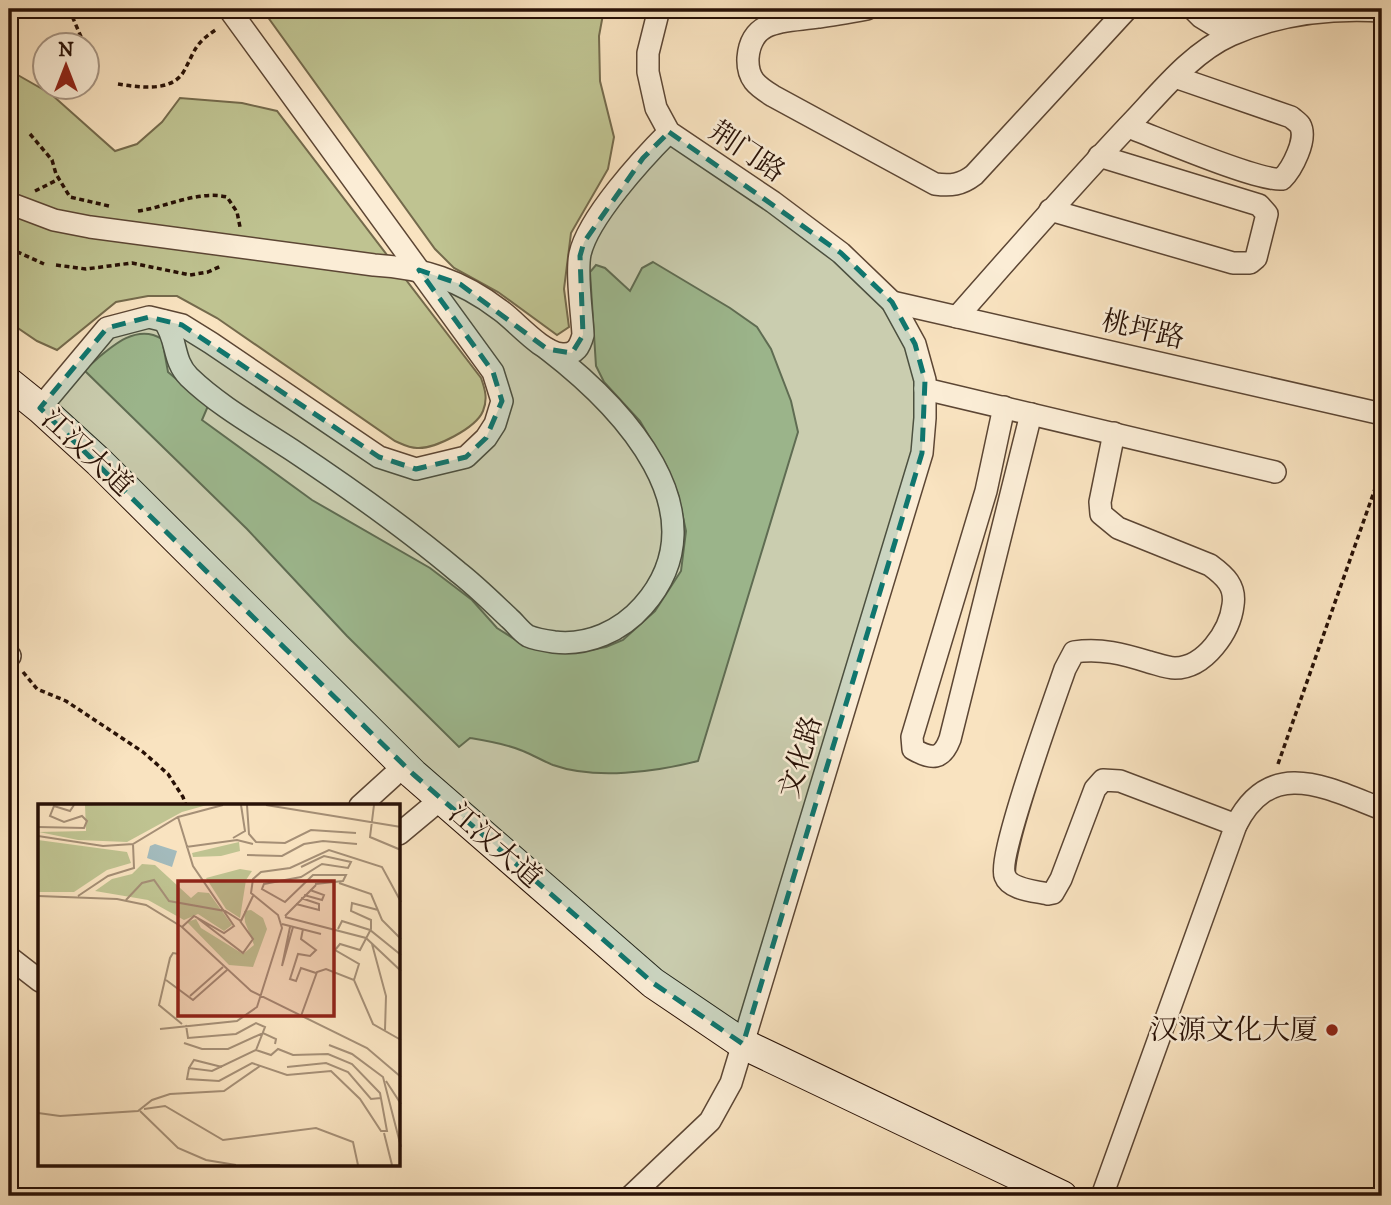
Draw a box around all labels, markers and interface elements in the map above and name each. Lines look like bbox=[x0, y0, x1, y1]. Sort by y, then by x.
north arrow bbox=[32, 32, 102, 102]
text: N bbox=[58, 39, 74, 62]
street label: 荆门路 bbox=[702, 114, 792, 190]
street label: 桃坪路 bbox=[1098, 303, 1188, 357]
street label: 江汉大道 bbox=[34, 402, 140, 504]
street label: 文化路 bbox=[772, 712, 830, 802]
street label: 江汉大道 bbox=[441, 796, 549, 896]
inset map bbox=[38, 804, 401, 1166]
place label: 汉源文化大厦 bbox=[1150, 1013, 1318, 1048]
marker: 汉源文化大厦 bbox=[1324, 1022, 1340, 1038]

